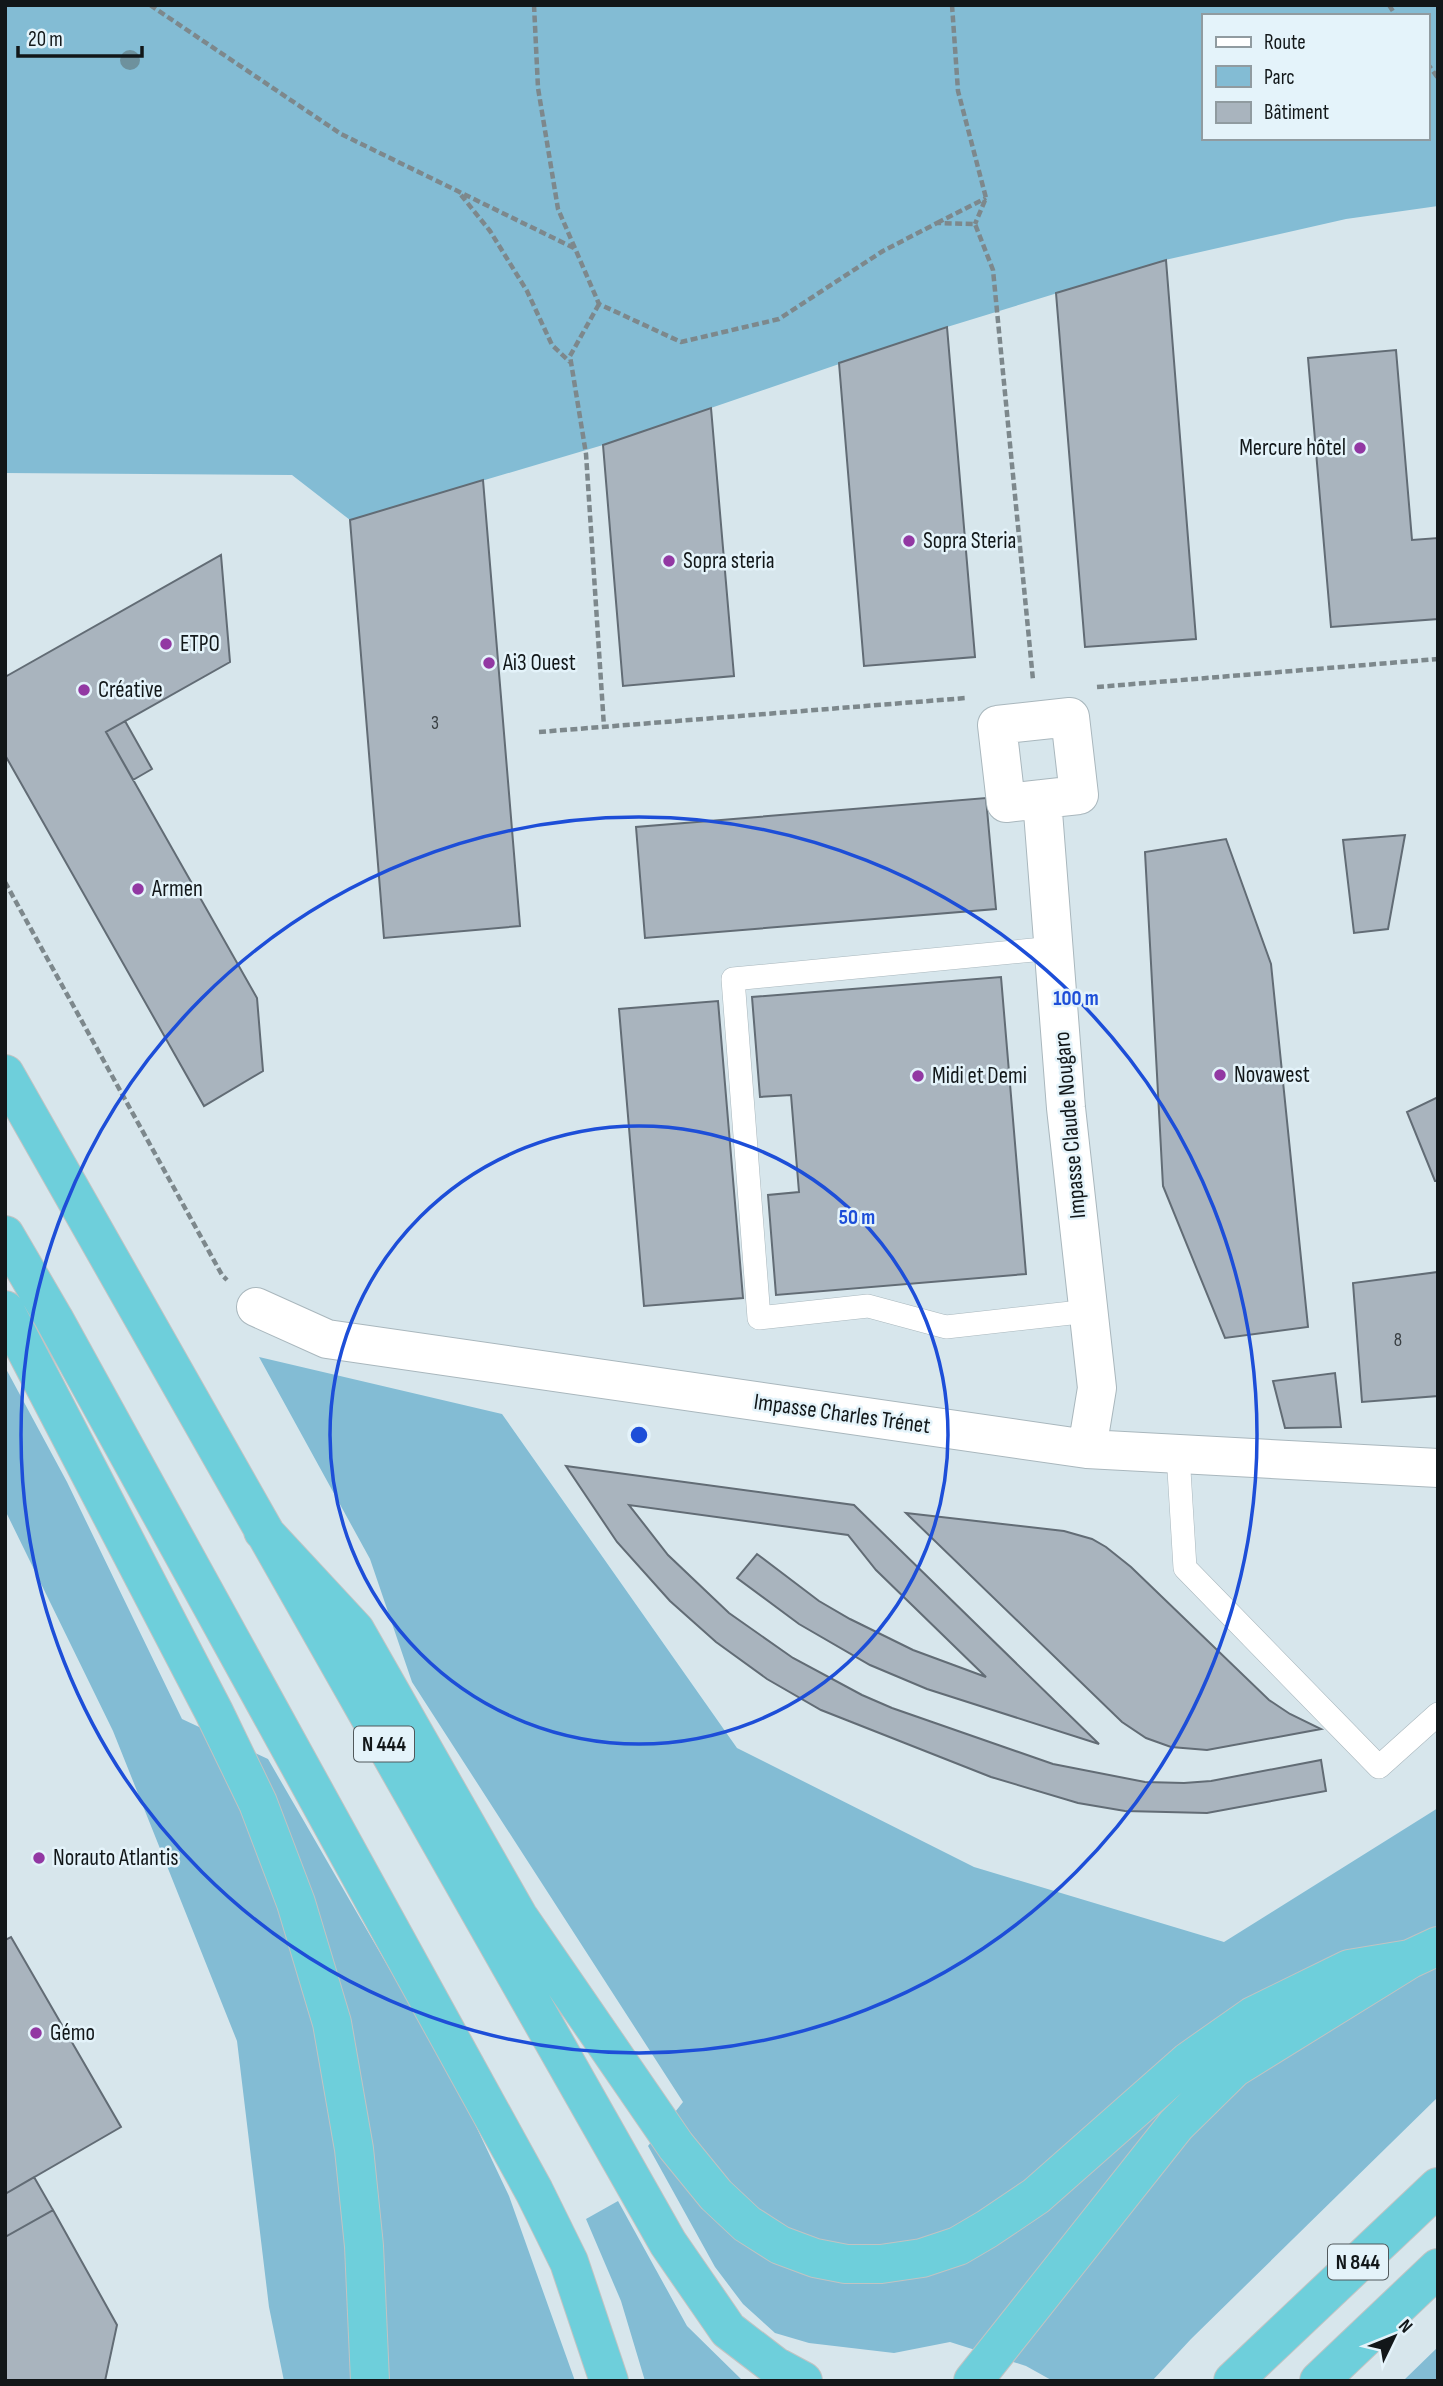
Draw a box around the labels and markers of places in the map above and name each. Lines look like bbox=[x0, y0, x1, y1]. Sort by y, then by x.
place label: Mercure hôtel bbox=[1239, 434, 1346, 462]
marker: Mercure hôtel bbox=[1352, 440, 1368, 456]
place label: Sopra Steria bbox=[923, 527, 1016, 555]
marker: Sopra Steria bbox=[901, 533, 917, 549]
place label: Sopra steria bbox=[683, 547, 775, 575]
marker: Sopra steria bbox=[661, 553, 677, 569]
place label: ETPO bbox=[180, 630, 220, 658]
marker: ETPO bbox=[158, 636, 174, 652]
place label: Ai3 Ouest bbox=[502, 649, 576, 677]
marker: Ai3 Ouest bbox=[481, 655, 497, 671]
place label: Créative bbox=[98, 676, 163, 704]
marker: Créative bbox=[76, 682, 92, 698]
place label: Armen bbox=[151, 875, 203, 903]
marker: Armen bbox=[130, 881, 146, 897]
place label: Novawest bbox=[1234, 1061, 1310, 1089]
place label: Midi et Demi bbox=[932, 1062, 1027, 1090]
marker: Novawest bbox=[1212, 1067, 1228, 1083]
marker: Midi et Demi bbox=[910, 1068, 926, 1084]
centre of rings bbox=[627, 1423, 651, 1447]
place label: Norauto Atlantis bbox=[53, 1844, 179, 1872]
marker: Norauto Atlantis bbox=[31, 1850, 47, 1866]
place label: Gémo bbox=[50, 2019, 95, 2047]
marker: Gémo bbox=[28, 2025, 44, 2041]

